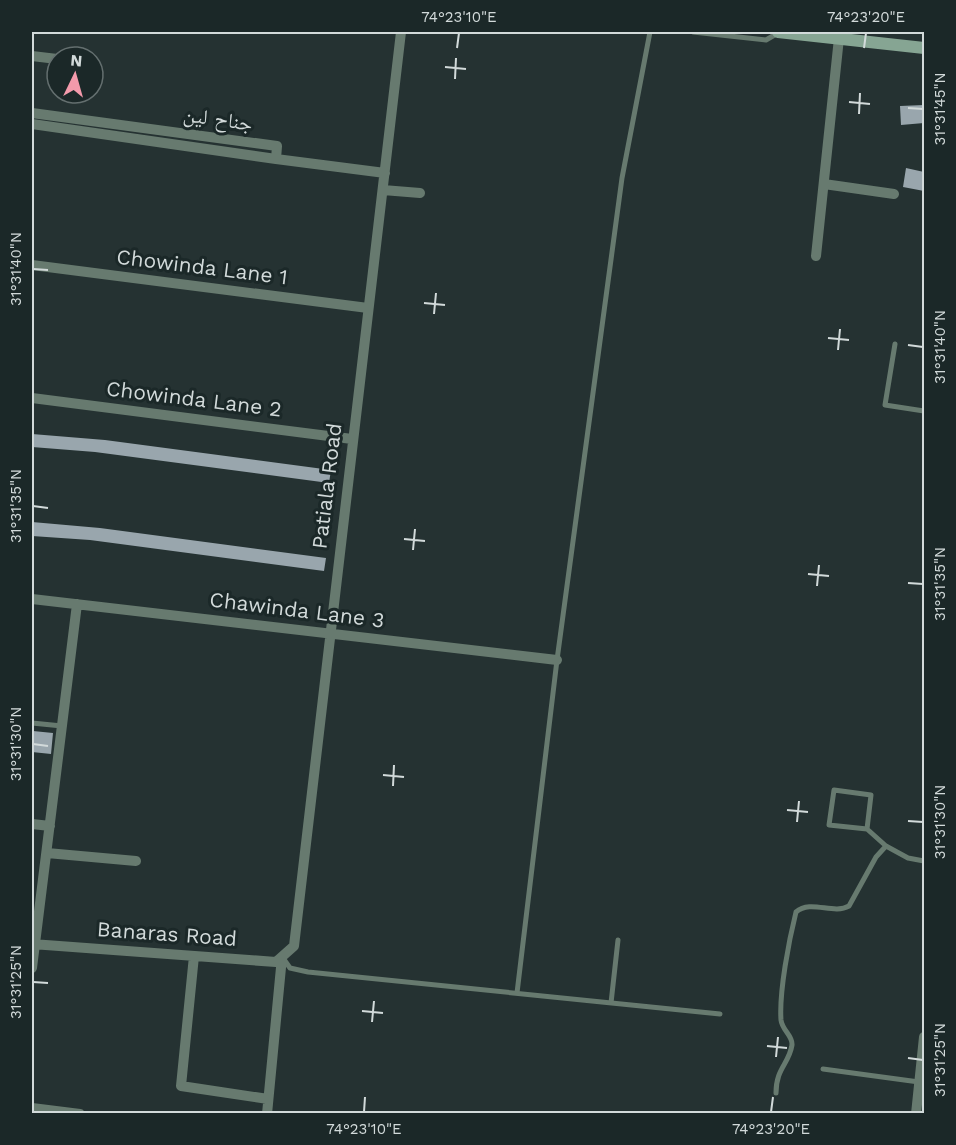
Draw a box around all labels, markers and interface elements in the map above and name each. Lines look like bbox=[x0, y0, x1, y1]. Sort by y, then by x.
text: 74°23'10"E bbox=[421, 8, 497, 26]
text: 74°23'20"E bbox=[827, 8, 905, 26]
north arrow bbox=[45, 45, 105, 105]
text: N bbox=[70, 51, 83, 71]
text: 31°31'45"N bbox=[931, 72, 949, 146]
street label: جناح لین bbox=[182, 101, 254, 137]
text: 31°31'40"N bbox=[7, 232, 25, 306]
street label: Chowinda Lane 1 bbox=[115, 244, 289, 289]
text: 31°31'40"N bbox=[931, 310, 949, 384]
street label: Chowinda Lane 2 bbox=[105, 375, 283, 422]
street label: Patiala Road bbox=[306, 421, 347, 550]
text: 31°31'35"N bbox=[7, 469, 25, 543]
text: 31°31'35"N bbox=[931, 547, 949, 621]
street label: Chawinda Lane 3 bbox=[208, 586, 386, 633]
text: 31°31'30"N bbox=[7, 707, 25, 781]
text: 31°31'30"N bbox=[931, 785, 949, 859]
street label: Banaras Road bbox=[96, 916, 238, 951]
text: 31°31'25"N bbox=[7, 945, 25, 1019]
text: 31°31'25"N bbox=[931, 1023, 949, 1097]
text: 74°23'10"E bbox=[326, 1120, 402, 1138]
text: 74°23'20"E bbox=[732, 1120, 810, 1138]

